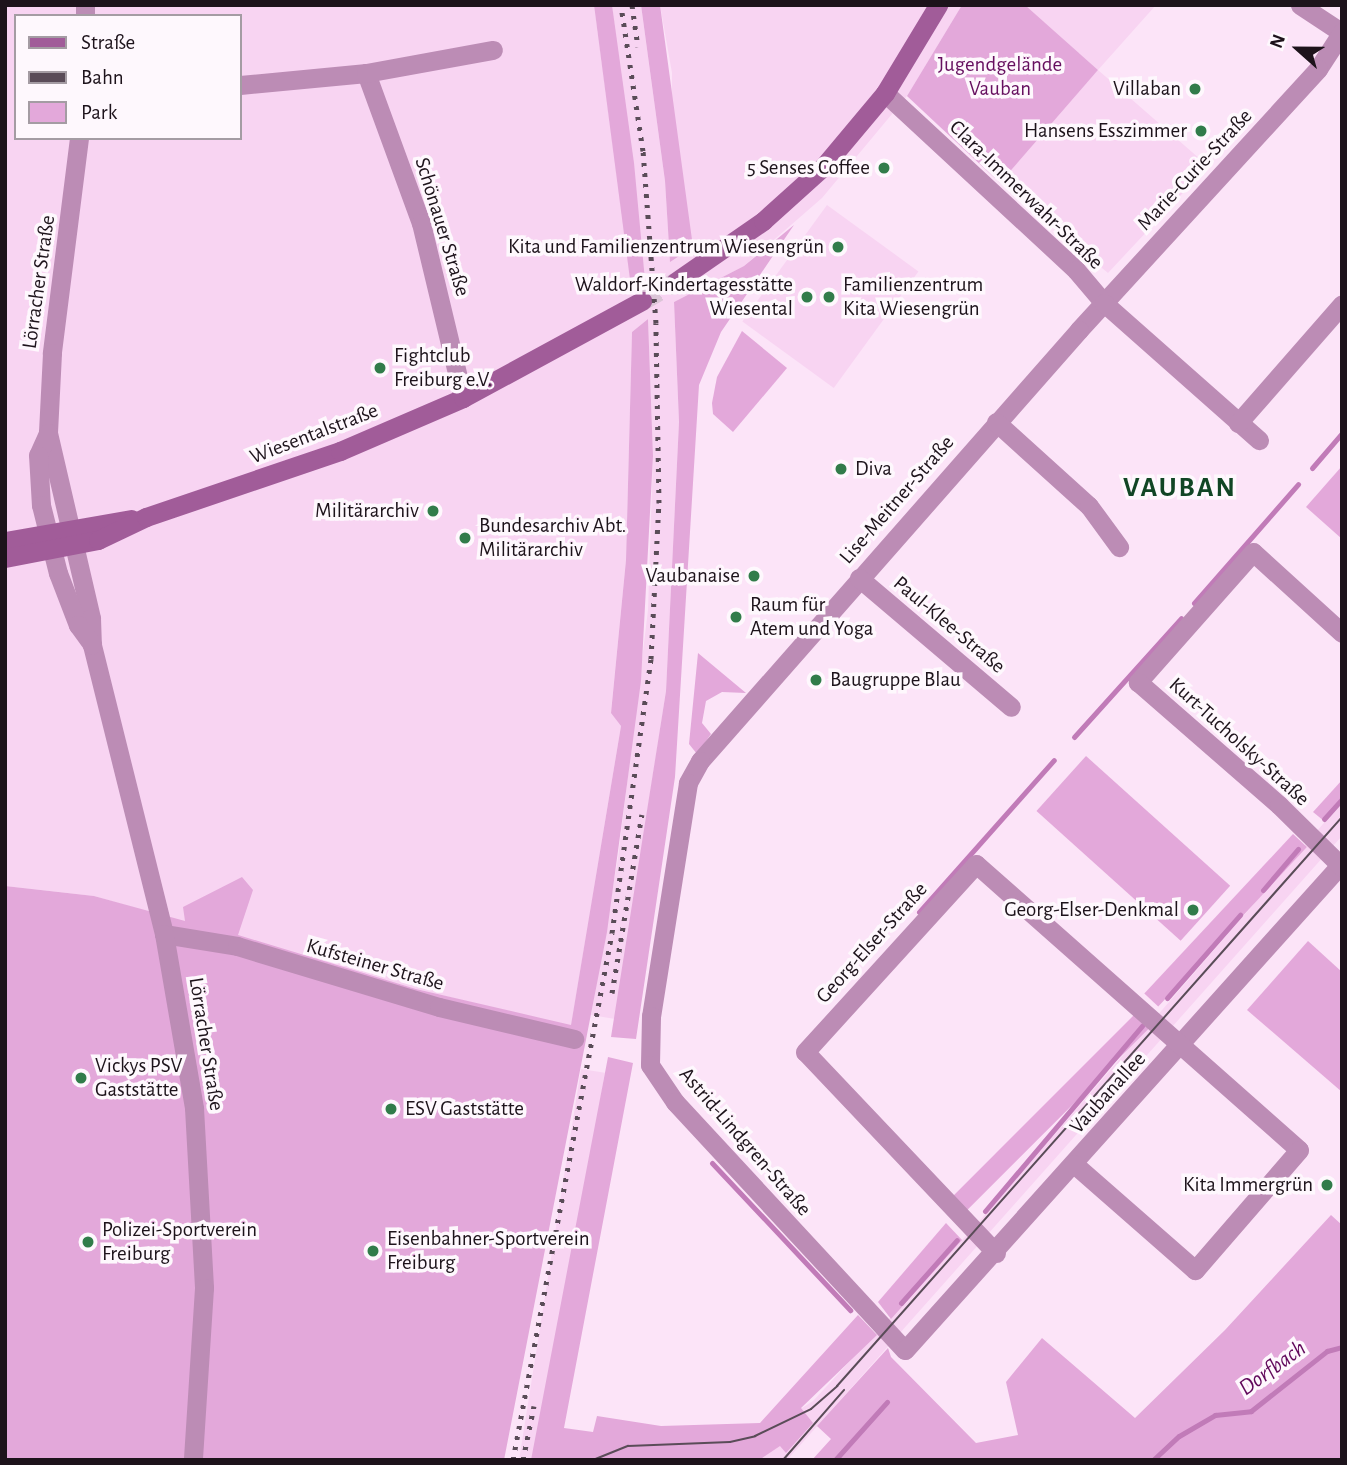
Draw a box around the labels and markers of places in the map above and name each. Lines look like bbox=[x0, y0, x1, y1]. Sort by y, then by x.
place label: Villaban bbox=[1113, 76, 1181, 102]
marker: Villaban bbox=[1187, 81, 1203, 97]
place label: Hansens Esszimmer bbox=[1024, 118, 1187, 144]
marker: Hansens Esszimmer bbox=[1193, 123, 1209, 139]
place label: 5 Senses Coffee bbox=[747, 155, 870, 181]
marker: 5 Senses Coffee bbox=[876, 160, 892, 176]
place label: Kita und Familienzentrum Wiesengrün bbox=[508, 234, 824, 260]
marker: Kita und Familienzentrum Wiesengrün bbox=[830, 239, 846, 255]
place label: Waldorf-Kindertagesstätte Wiesental bbox=[575, 272, 793, 322]
place label: Familienzentrum Kita Wiesengrün bbox=[843, 272, 983, 322]
marker: Waldorf-Kindertagesstätte Wiesental bbox=[799, 289, 815, 305]
marker: Familienzentrum Kita Wiesengrün bbox=[821, 289, 837, 305]
place label: Fightclub Freiburg e.V. bbox=[394, 343, 492, 393]
marker: Fightclub Freiburg e.V. bbox=[372, 360, 388, 376]
place label: Diva bbox=[855, 456, 892, 482]
marker: Diva bbox=[833, 461, 849, 477]
place label: Militärarchiv bbox=[315, 498, 419, 524]
marker: Militärarchiv bbox=[425, 503, 441, 519]
place label: Bundesarchiv Abt. Militärarchiv bbox=[479, 513, 626, 563]
marker: Bundesarchiv Abt. Militärarchiv bbox=[457, 530, 473, 546]
place label: Vaubanaise bbox=[646, 563, 740, 589]
marker: Vaubanaise bbox=[746, 568, 762, 584]
place label: Raum für Atem und Yoga bbox=[750, 592, 873, 642]
marker: Raum für Atem und Yoga bbox=[728, 609, 744, 625]
place label: Baugruppe Blau bbox=[830, 667, 961, 693]
marker: Baugruppe Blau bbox=[808, 672, 824, 688]
place label: Georg-Elser-Denkmal bbox=[1004, 897, 1179, 923]
marker: Georg-Elser-Denkmal bbox=[1185, 902, 1201, 918]
place label: Vickys PSV Gaststätte bbox=[95, 1053, 182, 1103]
marker: Vickys PSV Gaststätte bbox=[73, 1070, 89, 1086]
place label: ESV Gaststätte bbox=[405, 1096, 524, 1122]
marker: ESV Gaststätte bbox=[383, 1101, 399, 1117]
place label: Kita Immergrün bbox=[1183, 1172, 1313, 1198]
marker: Kita Immergrün bbox=[1319, 1177, 1335, 1193]
place label: Polizei-Sportverein Freiburg bbox=[102, 1217, 257, 1267]
place label: Eisenbahner-Sportverein Freiburg bbox=[387, 1226, 590, 1276]
marker: Polizei-Sportverein Freiburg bbox=[80, 1234, 96, 1250]
marker: Eisenbahner-Sportverein Freiburg bbox=[365, 1243, 381, 1259]

